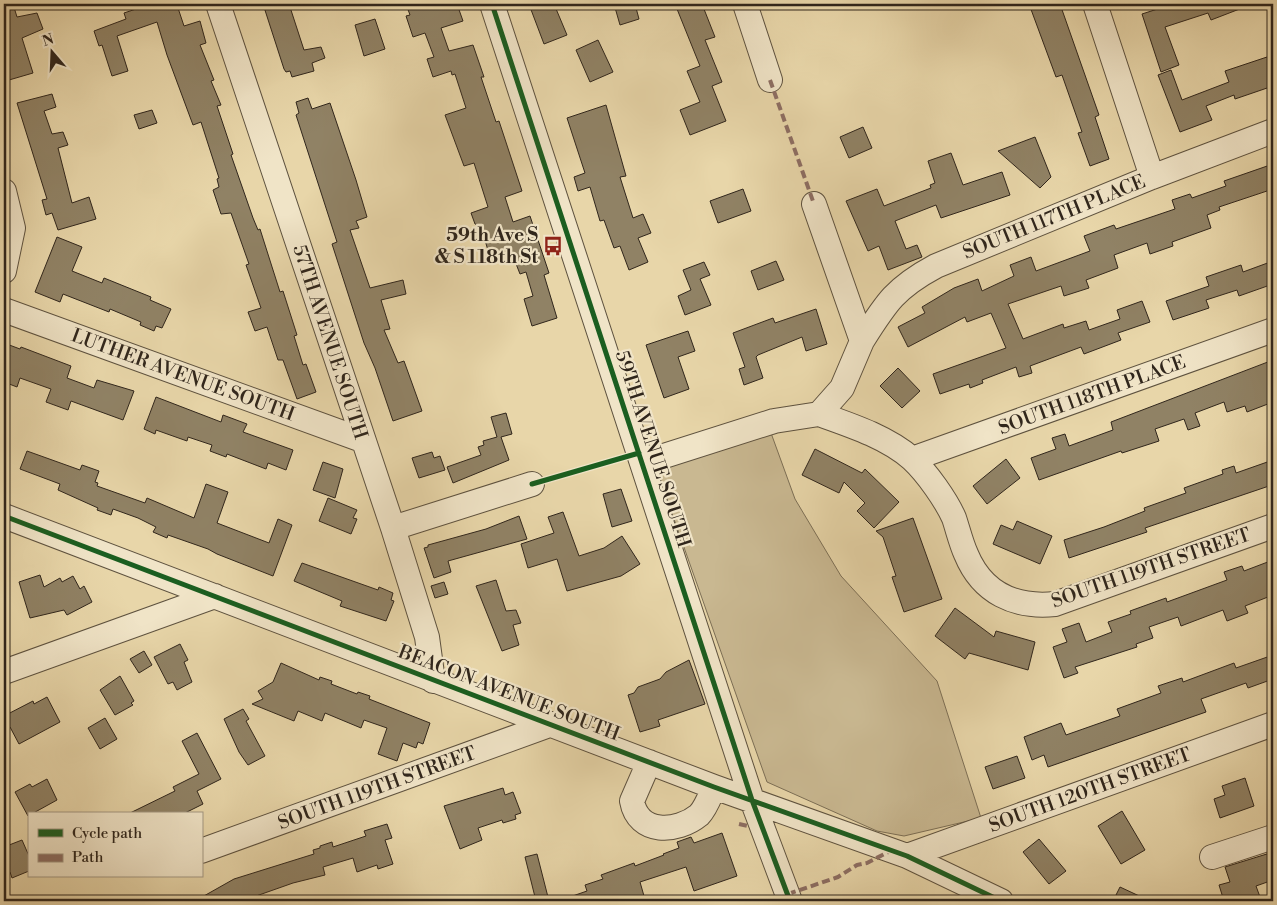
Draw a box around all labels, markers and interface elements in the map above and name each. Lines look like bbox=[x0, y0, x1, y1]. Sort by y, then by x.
north arrow bbox=[28, 28, 78, 78]
text: N bbox=[40, 30, 56, 51]
street label: SOUTH 117TH PLACE bbox=[959, 169, 1149, 265]
place label: 59th Ave S & S 118th St bbox=[435, 223, 538, 269]
bus stop icon: 59th Ave S & S 118th St bbox=[542, 235, 564, 257]
street label: 57TH AVENUE SOUTH bbox=[287, 242, 373, 442]
street label: LUTHER AVENUE SOUTH bbox=[68, 323, 298, 427]
street label: 59TH AVENUE SOUTH bbox=[610, 347, 696, 551]
street label: SOUTH 118TH PLACE bbox=[995, 350, 1189, 440]
street label: SOUTH 119TH STREET bbox=[1048, 523, 1254, 613]
street label: BEACON AVENUE SOUTH bbox=[394, 639, 623, 746]
street label: SOUTH 119TH STREET bbox=[275, 741, 479, 835]
street label: SOUTH 120TH STREET bbox=[986, 742, 1194, 838]
legend bbox=[28, 812, 202, 878]
text: Cycle path bbox=[72, 824, 142, 843]
text: Path bbox=[72, 848, 104, 867]

